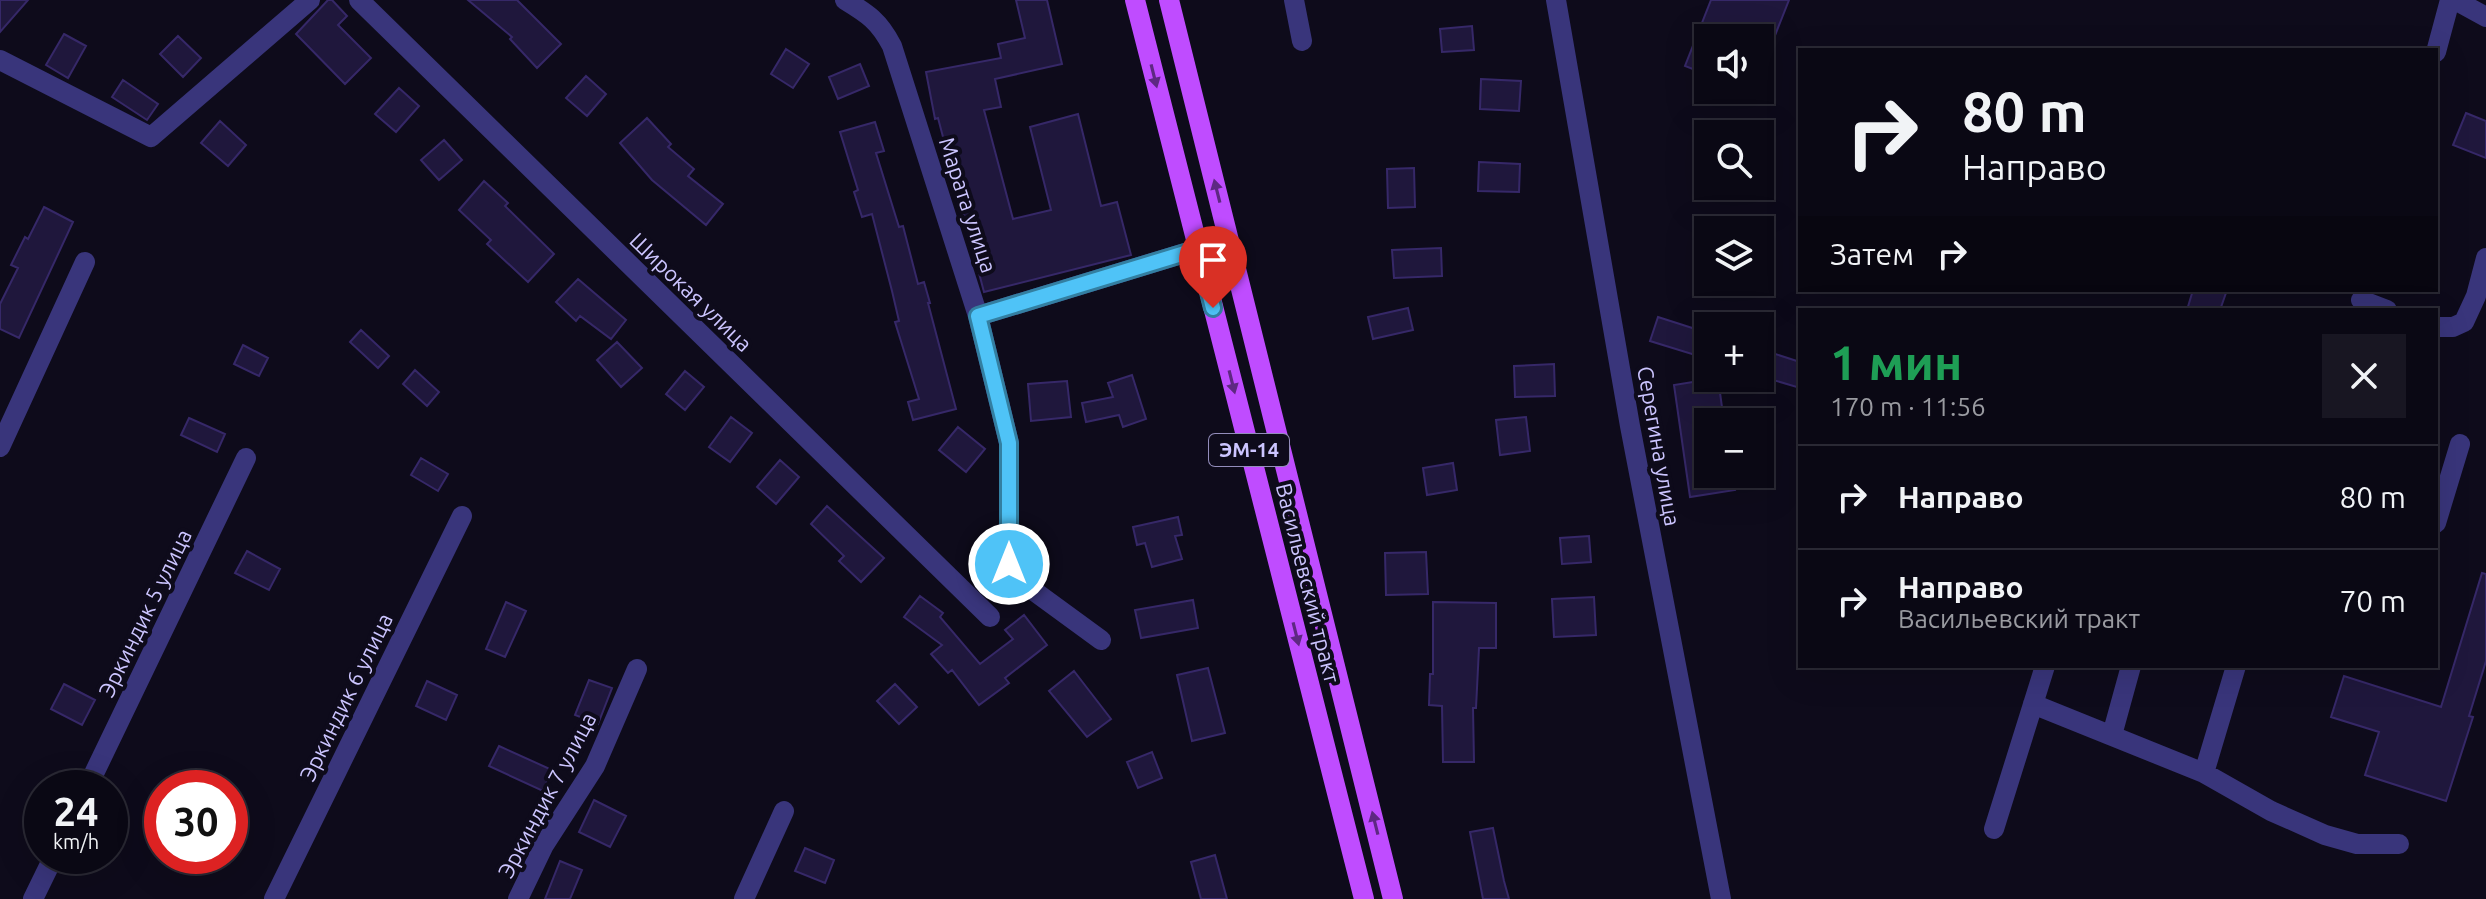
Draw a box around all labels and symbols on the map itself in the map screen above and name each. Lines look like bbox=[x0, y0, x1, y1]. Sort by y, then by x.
one-way arrow bbox=[1149, 63, 1161, 88]
street label: Марата улица bbox=[935, 134, 1002, 276]
one-way arrow bbox=[1210, 178, 1222, 203]
pin bbox=[1179, 226, 1247, 308]
street label: Широкая улица bbox=[625, 227, 758, 356]
street label: Серегина улица bbox=[1633, 364, 1686, 528]
one-way arrow bbox=[1227, 370, 1239, 395]
road number: ЭМ-14 bbox=[1209, 434, 1289, 466]
street label: Васильевский тракт bbox=[1272, 480, 1345, 685]
position arrow bbox=[967, 522, 1051, 606]
street label: Эркиндик 5 улица bbox=[93, 525, 196, 701]
street label: Эркиндик 6 улица bbox=[294, 609, 397, 785]
one-way arrow bbox=[1291, 621, 1303, 646]
street label: Эркиндик 7 улица bbox=[492, 708, 601, 882]
speed limit sign: 30 bbox=[144, 770, 248, 874]
one-way arrow bbox=[1368, 811, 1380, 836]

